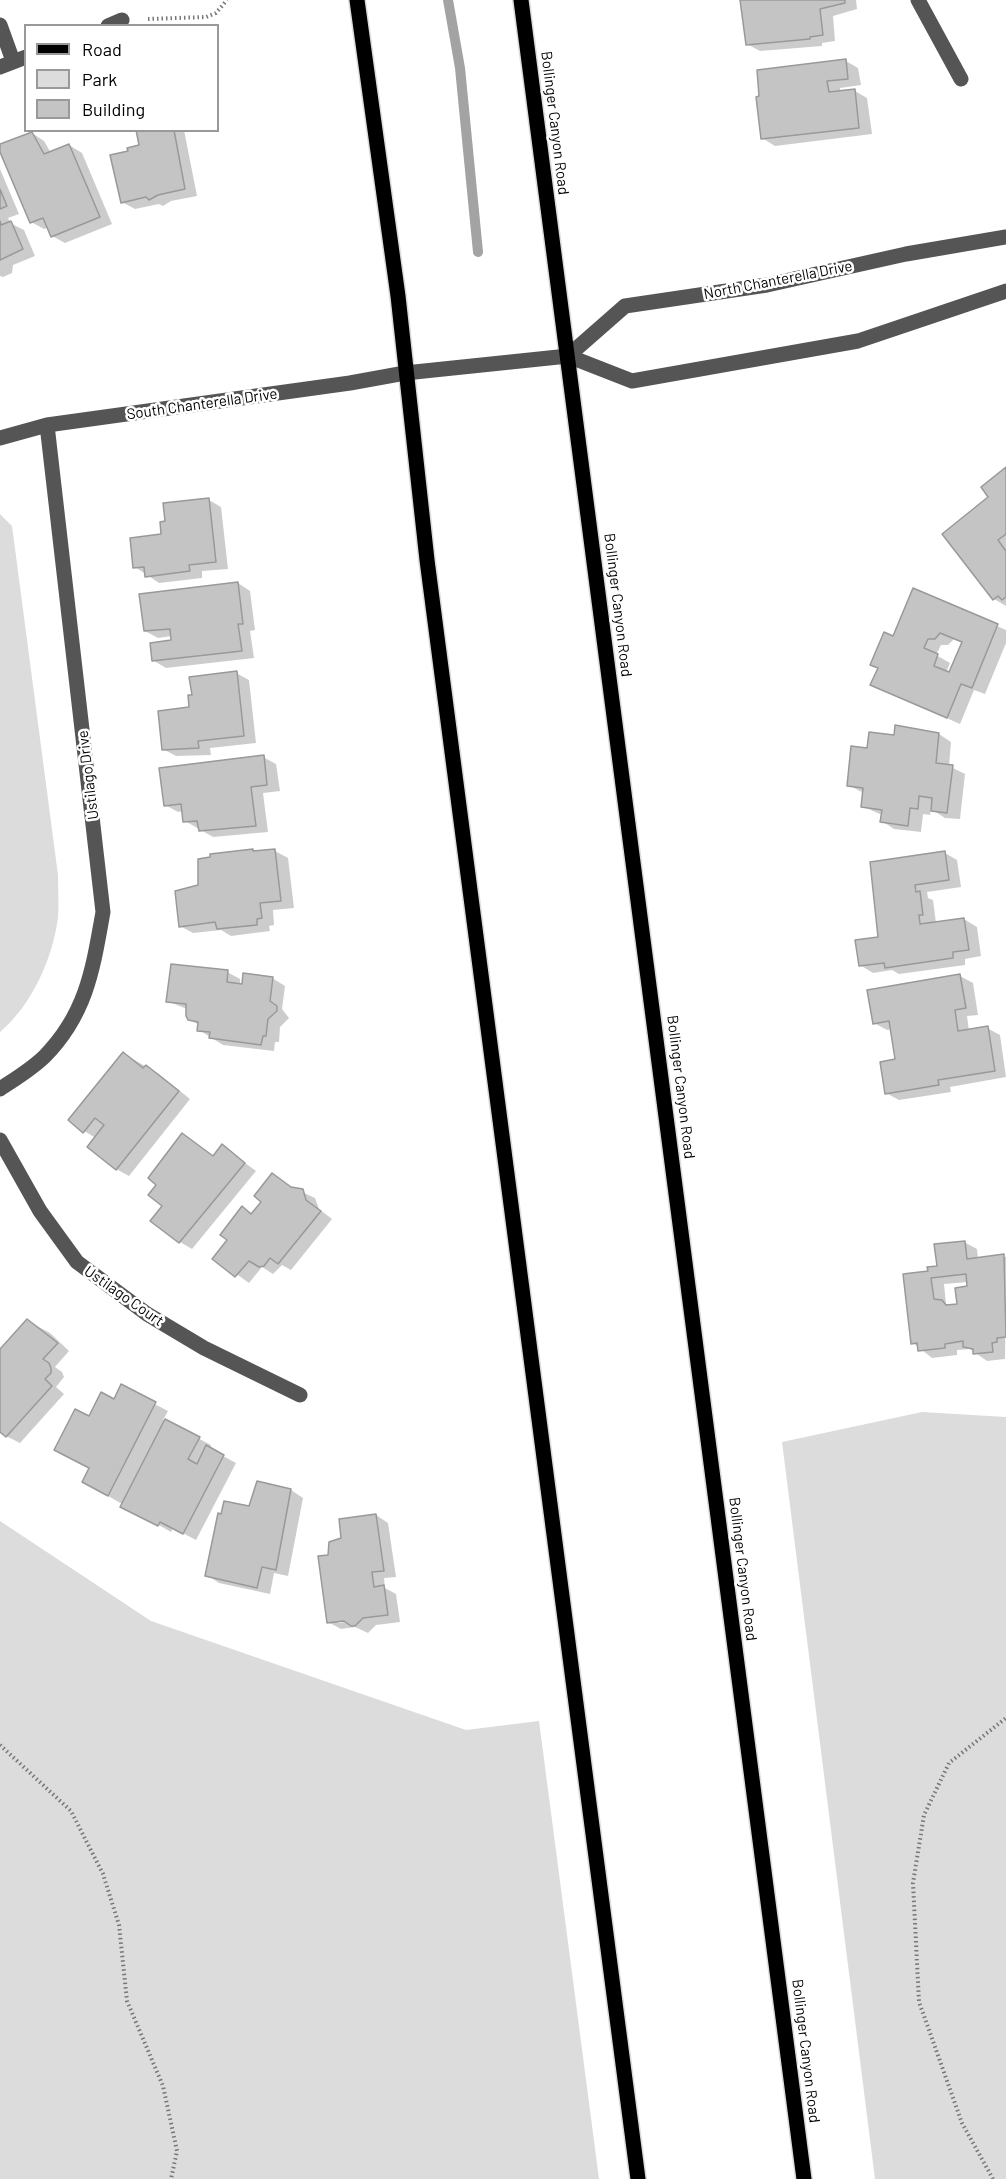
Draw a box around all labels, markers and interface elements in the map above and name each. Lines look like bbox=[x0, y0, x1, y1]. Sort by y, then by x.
legend bbox=[24, 24, 219, 132]
text: Road bbox=[82, 38, 122, 60]
street label: Bollinger Canyon Road bbox=[537, 50, 573, 196]
text: Park bbox=[82, 68, 117, 90]
text: Building bbox=[82, 98, 145, 120]
street label: North Chanterella Drive bbox=[702, 257, 854, 303]
street label: South Chanterella Drive bbox=[125, 385, 279, 423]
street label: Bollinger Canyon Road bbox=[600, 532, 636, 678]
street label: Ustilago Drive bbox=[74, 729, 102, 821]
street label: Bollinger Canyon Road bbox=[663, 1014, 699, 1160]
street label: Ustilago Court bbox=[81, 1262, 167, 1330]
street label: Bollinger Canyon Road bbox=[725, 1496, 761, 1642]
street label: Bollinger Canyon Road bbox=[788, 1978, 824, 2124]

